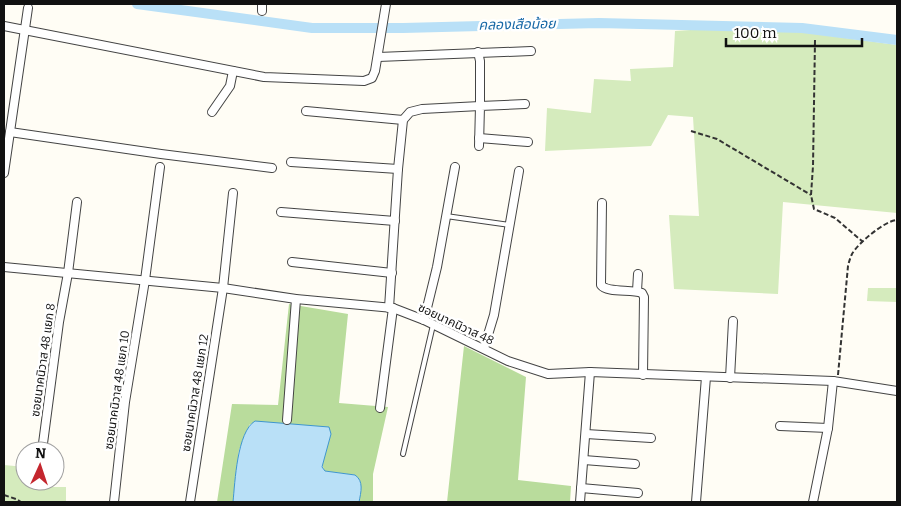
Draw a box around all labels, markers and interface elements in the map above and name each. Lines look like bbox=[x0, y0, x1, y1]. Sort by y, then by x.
water label: คลองเสือน้อย bbox=[478, 15, 557, 34]
scale bar bbox=[726, 15, 862, 47]
text: 100 m bbox=[734, 24, 777, 42]
street label: ซอยนาคนิวาส 48 bbox=[416, 300, 496, 348]
street label: ซอยนาคนิวาส 48 แยก 8 bbox=[28, 302, 58, 418]
street label: ซอยนาคนิวาส 48 แยก 10 bbox=[102, 330, 132, 450]
street label: ซอยนาคนิวาส 48 แยก 12 bbox=[179, 333, 211, 453]
north arrow bbox=[15, 441, 65, 491]
text: N bbox=[35, 445, 47, 462]

